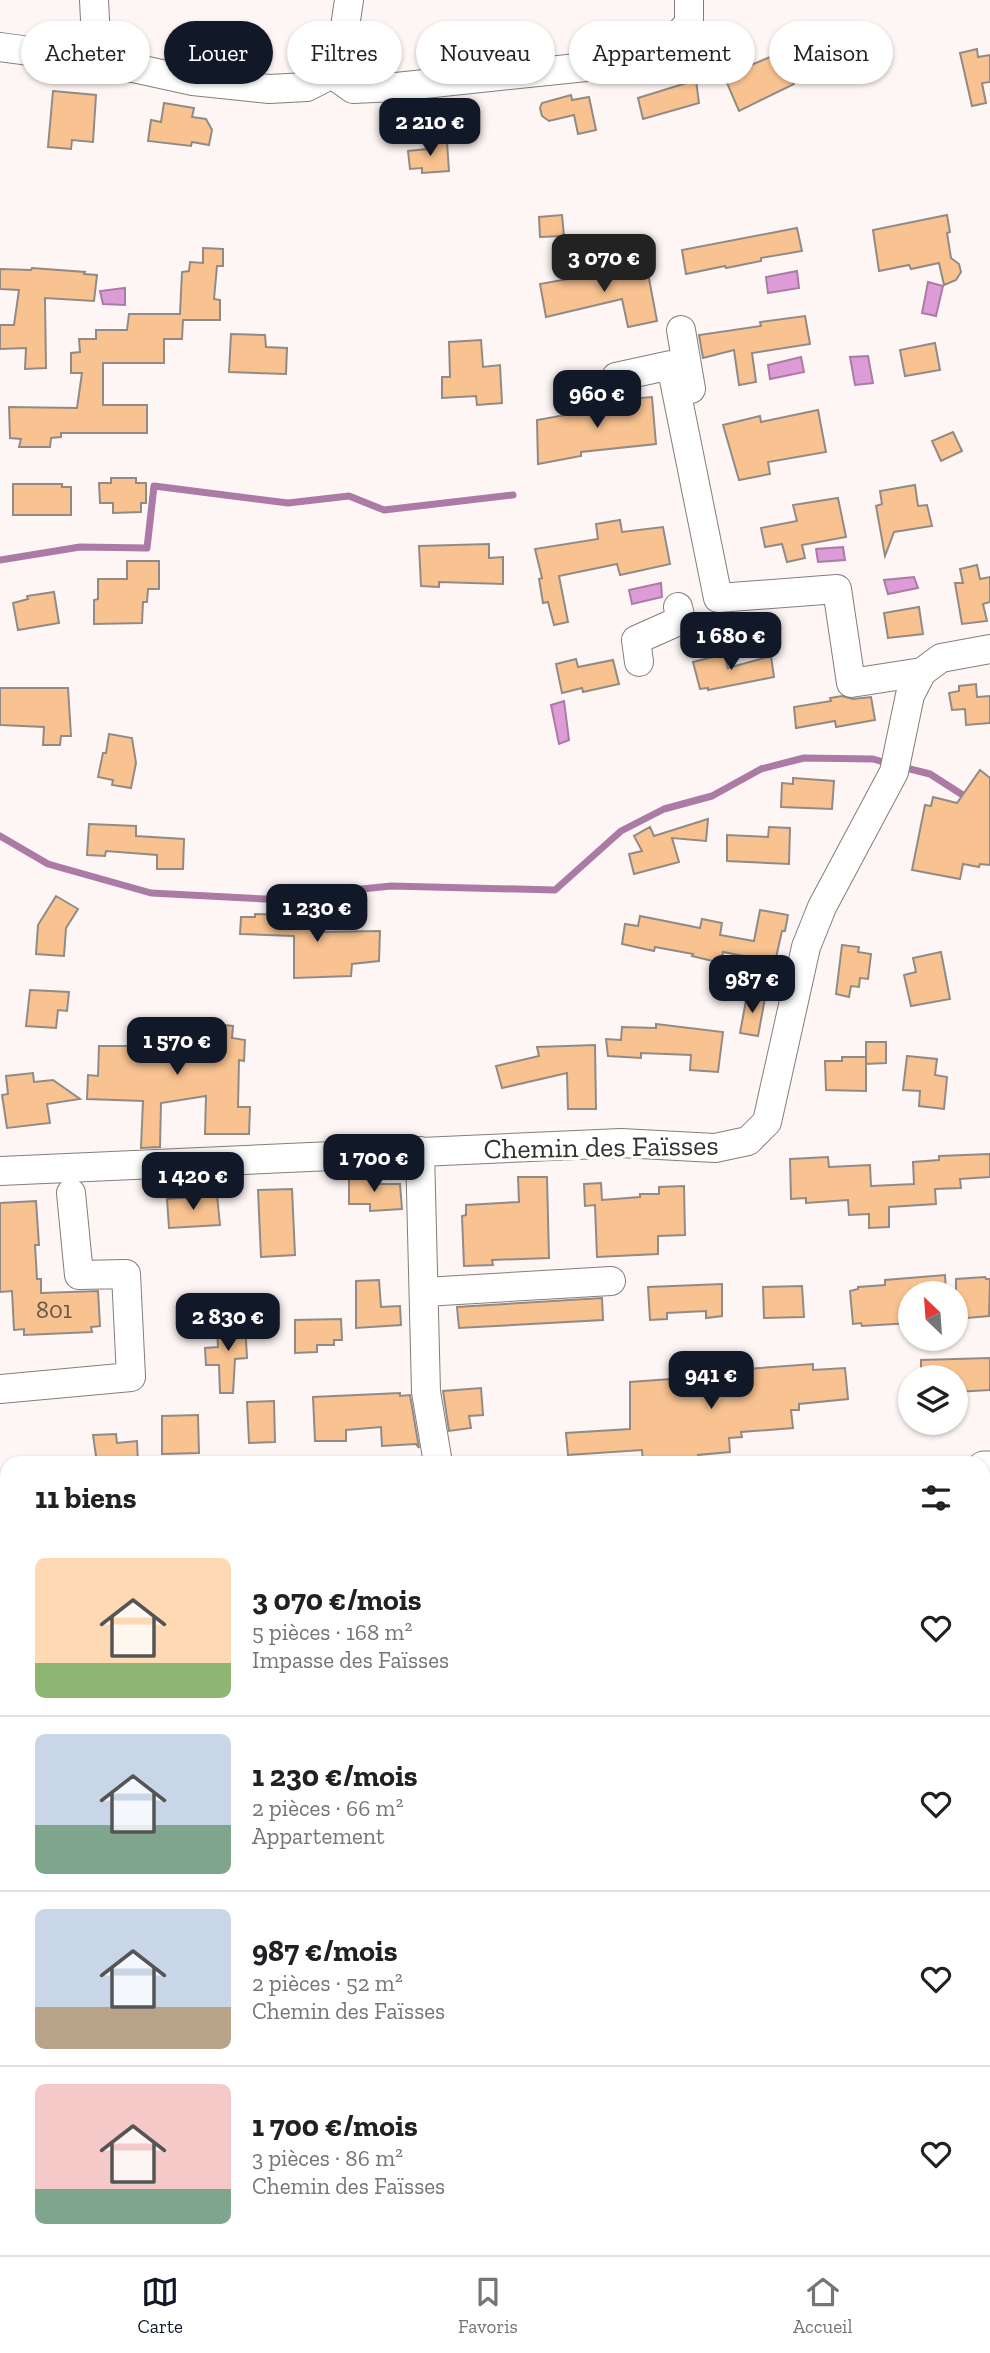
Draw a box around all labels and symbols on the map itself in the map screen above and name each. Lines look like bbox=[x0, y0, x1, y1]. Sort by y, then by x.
pin: 2 210 € bbox=[365, 99, 495, 158]
pin: 3 070 € bbox=[539, 234, 669, 294]
pin: 960 € bbox=[548, 370, 646, 430]
pin: 1 680 € bbox=[666, 612, 796, 672]
pin: 1 230 € bbox=[252, 884, 382, 944]
pin: 987 € bbox=[703, 956, 801, 1015]
pin: 1 570 € bbox=[112, 1018, 242, 1077]
street label: Chemin des Faïsses bbox=[483, 1128, 719, 1166]
pin: 1 700 € bbox=[309, 1134, 439, 1194]
pin: 1 420 € bbox=[128, 1152, 258, 1212]
north arrow bbox=[898, 1281, 968, 1351]
pin: 2 830 € bbox=[163, 1294, 293, 1353]
house number: 801 bbox=[36, 1295, 72, 1324]
pin: 941 € bbox=[662, 1352, 760, 1411]

